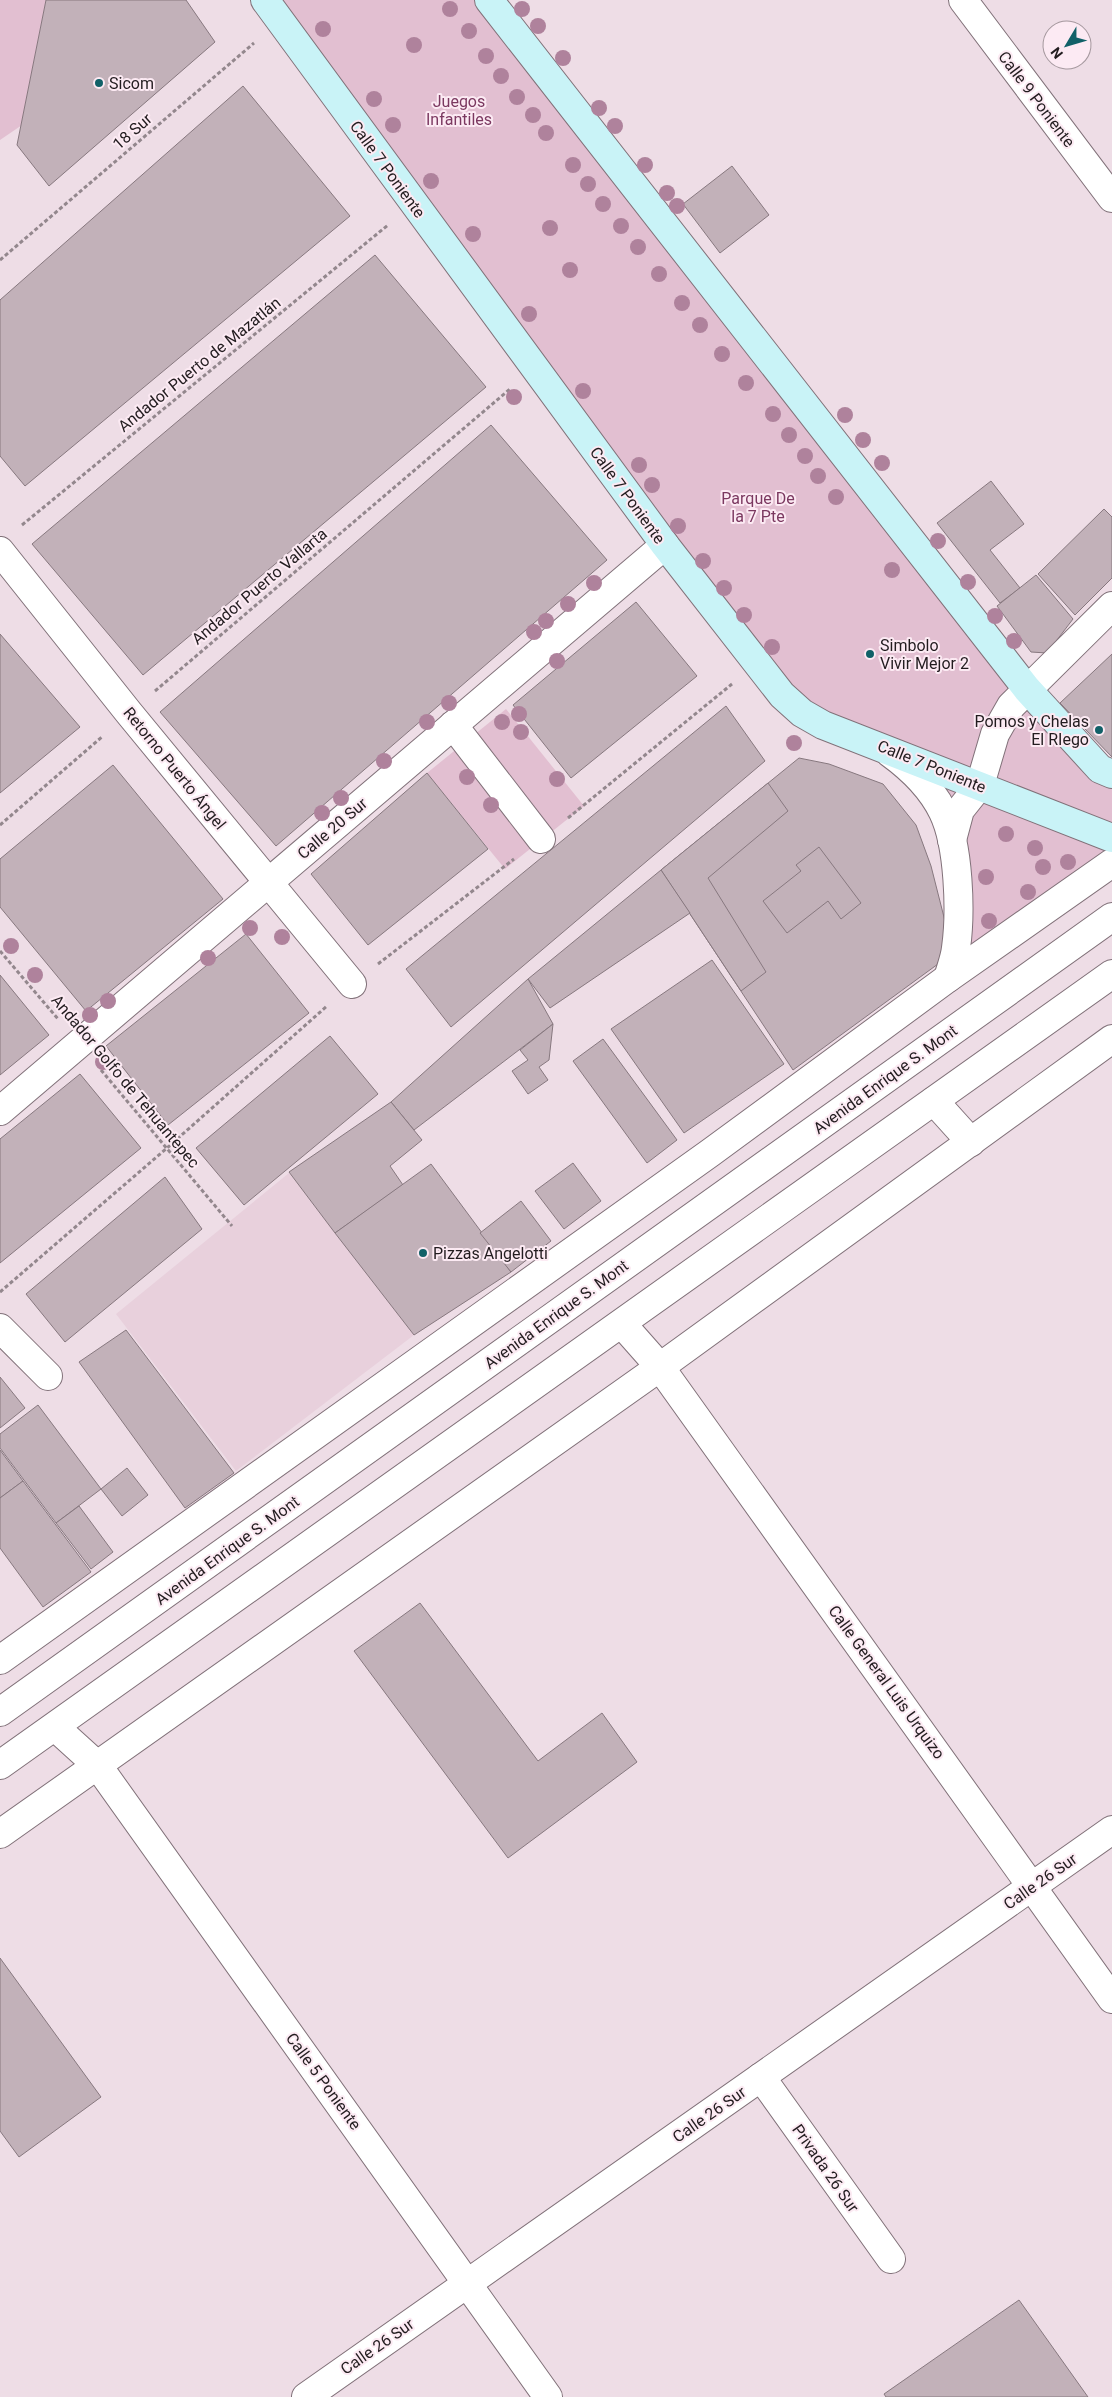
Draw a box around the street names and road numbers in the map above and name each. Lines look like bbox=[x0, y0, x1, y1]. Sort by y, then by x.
street label: Calle 9 Poniente bbox=[994, 48, 1079, 151]
street label: 18 Sur bbox=[109, 109, 156, 154]
street label: Calle 7 Poniente bbox=[346, 117, 429, 221]
street label: Andador Puerto de Mazatlán bbox=[114, 293, 284, 436]
street label: Calle 7 Poniente bbox=[586, 443, 669, 547]
street label: Andador Puerto Vallarta bbox=[188, 524, 331, 649]
street label: Retorno Puerto Ángel bbox=[119, 703, 230, 833]
street label: Calle 7 Poniente bbox=[875, 736, 989, 797]
street label: Calle 20 Sur bbox=[294, 793, 371, 863]
street label: Andador Golfo de Tehuantepec bbox=[48, 991, 204, 1172]
street label: Avenida Enrique S. Mont bbox=[810, 1021, 961, 1138]
street label: Avenida Enrique S. Mont bbox=[481, 1256, 632, 1373]
street label: Avenida Enrique S. Mont bbox=[152, 1492, 303, 1609]
street label: Calle General Luis Urquizo bbox=[824, 1602, 949, 1763]
street label: Calle 26 Sur bbox=[1000, 1849, 1081, 1914]
street label: Calle 5 Poniente bbox=[282, 2029, 365, 2133]
street label: Calle 26 Sur bbox=[669, 2082, 750, 2147]
street label: Privada 26 Sur bbox=[788, 2121, 863, 2216]
street label: Calle 26 Sur bbox=[337, 2314, 418, 2379]

